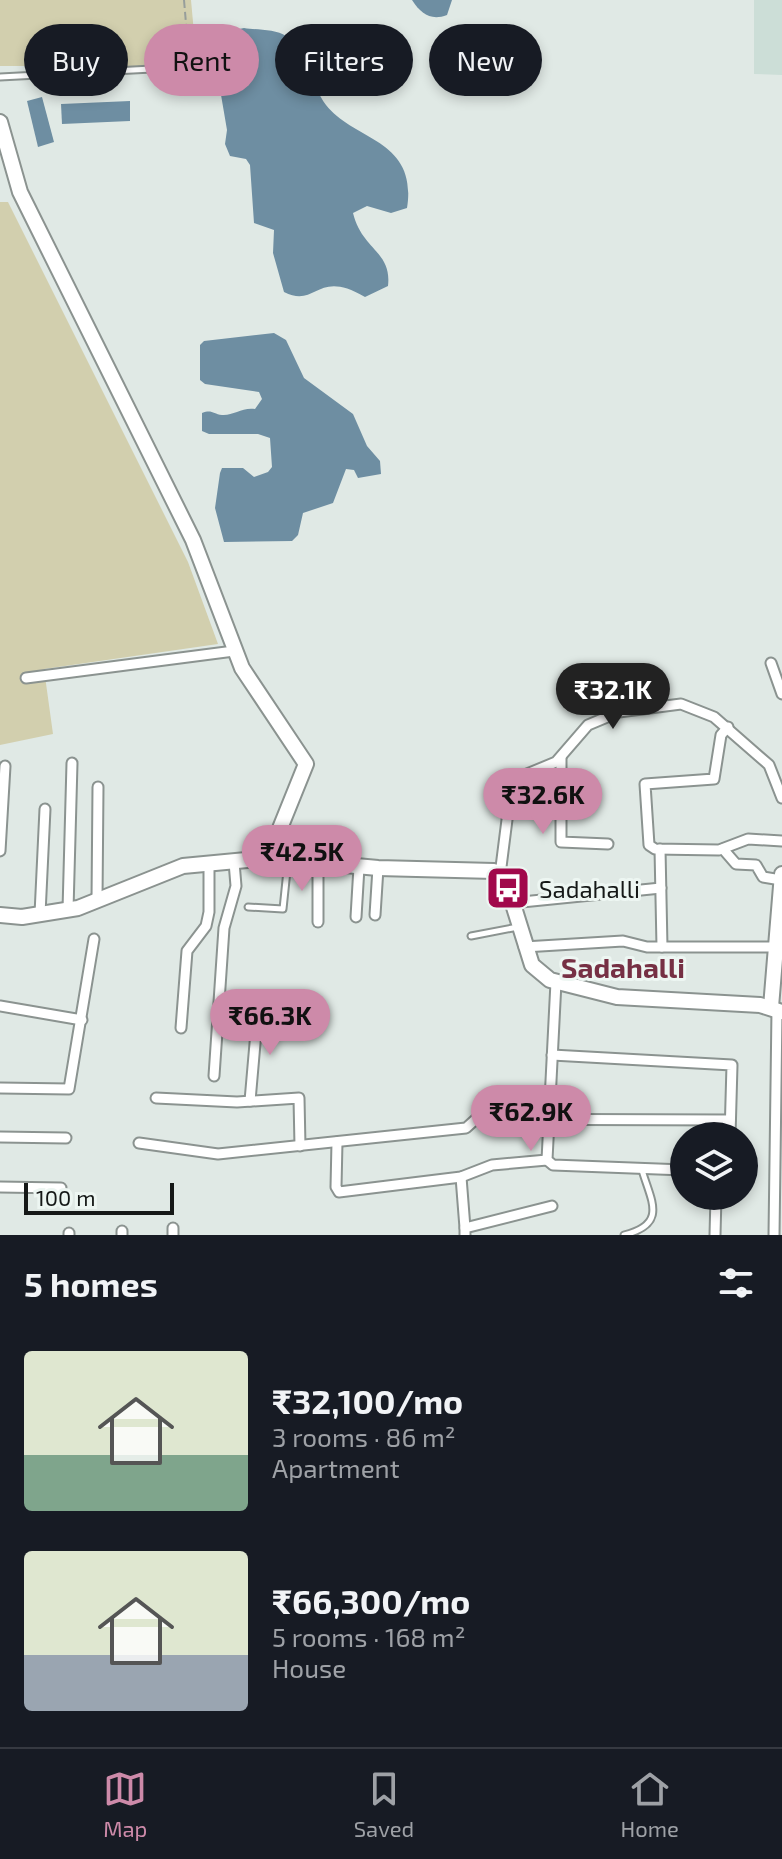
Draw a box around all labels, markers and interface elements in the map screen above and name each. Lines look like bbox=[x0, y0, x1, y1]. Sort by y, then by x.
chip: Buy bbox=[24, 24, 128, 96]
chip: Rent bbox=[144, 24, 259, 96]
chip: Filters bbox=[275, 24, 413, 96]
chip: New bbox=[429, 24, 542, 96]
pin: ₹32.1K bbox=[548, 663, 678, 731]
text: ₹32.1K bbox=[574, 673, 652, 704]
pin: ₹32.6K bbox=[478, 768, 608, 836]
text: ₹32.6K bbox=[501, 778, 585, 809]
pin: ₹42.5K bbox=[237, 825, 367, 893]
text: ₹42.5K bbox=[260, 835, 344, 866]
bus stop icon: Sadahalli bbox=[484, 864, 532, 912]
place label: Sadahalli bbox=[539, 874, 640, 903]
district label: Sadahalli bbox=[561, 950, 685, 984]
pin: ₹66.3K bbox=[205, 989, 335, 1057]
text: ₹66.3K bbox=[228, 999, 312, 1030]
pin: ₹62.9K bbox=[466, 1085, 596, 1153]
text: ₹62.9K bbox=[489, 1095, 573, 1126]
map controls bbox=[670, 1122, 758, 1210]
button: layers bbox=[670, 1122, 758, 1210]
scale bar bbox=[24, 1179, 174, 1215]
text: 100 m bbox=[36, 1184, 95, 1210]
icon: filters bbox=[714, 1261, 758, 1305]
text: 5 homes bbox=[24, 1263, 158, 1304]
text: ₹32,100/mo bbox=[272, 1380, 463, 1421]
icon: home bbox=[88, 1383, 184, 1479]
text: 3 rooms · 86 m² bbox=[272, 1421, 456, 1452]
text: Apartment bbox=[272, 1452, 400, 1483]
text: ₹66,300/mo bbox=[272, 1580, 470, 1621]
icon: home bbox=[88, 1583, 184, 1679]
text: 5 rooms · 168 m² bbox=[272, 1621, 465, 1652]
text: House bbox=[272, 1652, 346, 1683]
tab: Map bbox=[103, 1767, 147, 1841]
tab: Saved bbox=[354, 1767, 414, 1841]
tab: Home bbox=[620, 1767, 679, 1841]

